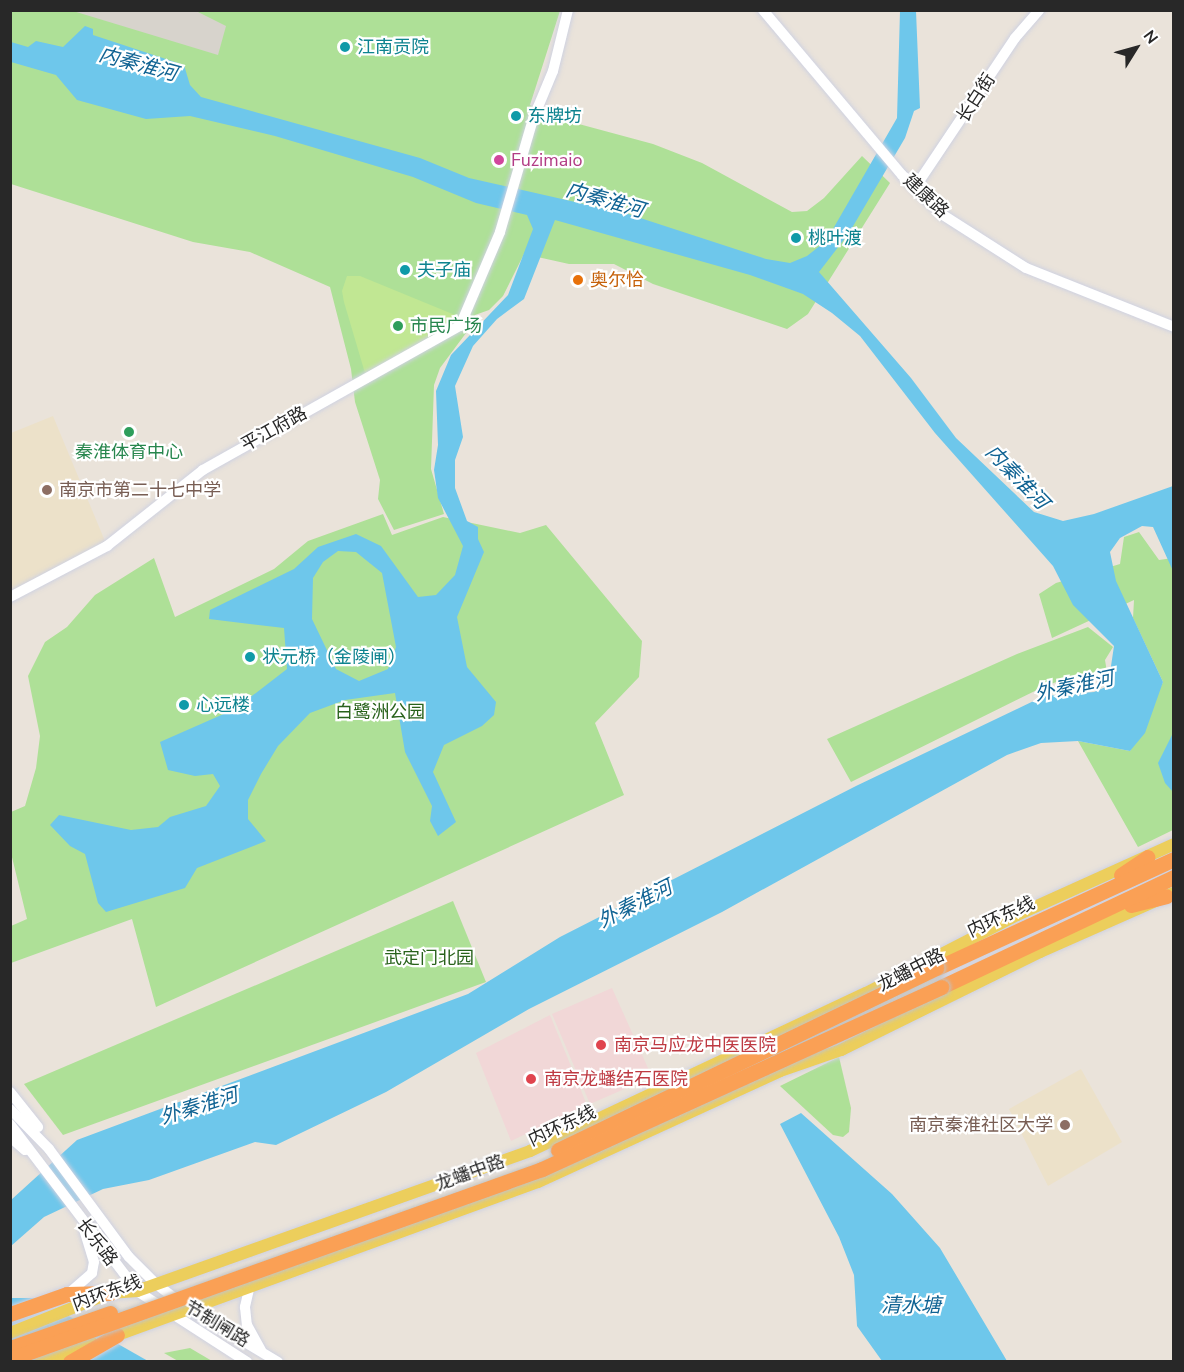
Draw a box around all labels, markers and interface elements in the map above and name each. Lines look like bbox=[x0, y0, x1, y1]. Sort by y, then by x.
north arrow bbox=[1106, 18, 1166, 78]
text: N bbox=[1138, 26, 1163, 49]
place label: 江南贡院 bbox=[357, 36, 429, 58]
marker: 江南贡院 bbox=[338, 40, 352, 54]
water label: 内秦淮河 bbox=[96, 42, 180, 86]
street label: 长白街 bbox=[952, 69, 1000, 127]
place label: 东牌坊 bbox=[528, 105, 582, 127]
marker: 东牌坊 bbox=[509, 109, 523, 123]
place label: Fuzimaio bbox=[511, 149, 582, 171]
marker: Fuzimaio bbox=[492, 153, 506, 167]
street label: 建康路 bbox=[899, 170, 953, 222]
water label: 内秦淮河 bbox=[563, 177, 647, 223]
place label: 桃叶渡 bbox=[808, 227, 862, 249]
marker: 桃叶渡 bbox=[789, 231, 803, 245]
place label: 夫子庙 bbox=[417, 259, 471, 281]
marker: 夫子庙 bbox=[398, 263, 412, 277]
place label: 奥尔恰 bbox=[590, 269, 644, 291]
marker: 奥尔恰 bbox=[571, 273, 585, 287]
place label: 市民广场 bbox=[410, 315, 482, 337]
marker: 市民广场 bbox=[391, 319, 405, 333]
street label: 平江府路 bbox=[237, 402, 311, 456]
marker: 秦淮体育中心 bbox=[122, 425, 136, 439]
water label: 内秦淮河 bbox=[981, 440, 1053, 514]
place label: 秦淮体育中心 bbox=[75, 441, 183, 463]
place label: 南京市第二十七中学 bbox=[59, 479, 221, 501]
marker: 南京市第二十七中学 bbox=[40, 483, 54, 497]
place label: 状元桥（金陵闸） bbox=[262, 646, 406, 668]
marker: 状元桥（金陵闸） bbox=[243, 650, 257, 664]
water label: 外秦淮河 bbox=[1032, 666, 1116, 706]
place label: 心远楼 bbox=[196, 694, 250, 716]
marker: 心远楼 bbox=[177, 698, 191, 712]
park label: 白鹭洲公园 bbox=[335, 701, 425, 723]
water label: 外秦淮河 bbox=[594, 875, 676, 933]
street label: 内环东线 bbox=[964, 892, 1038, 942]
street label: 龙蟠中路 bbox=[874, 944, 948, 996]
park label: 武定门北园 bbox=[384, 947, 474, 969]
place label: 南京马应龙中医医院 bbox=[614, 1034, 776, 1056]
marker: 南京马应龙中医医院 bbox=[592, 1036, 610, 1054]
place label: 南京龙蟠结石医院 bbox=[544, 1068, 688, 1090]
marker: 南京龙蟠结石医院 bbox=[522, 1070, 540, 1088]
water label: 外秦淮河 bbox=[157, 1083, 241, 1129]
street label: 内环东线 bbox=[525, 1101, 599, 1151]
place label: 南京秦淮社区大学 bbox=[909, 1114, 1053, 1136]
marker: 南京秦淮社区大学 bbox=[1058, 1118, 1072, 1132]
street label: 龙蟠中路 bbox=[432, 1151, 508, 1195]
street label: 长乐路 bbox=[72, 1214, 122, 1270]
street label: 内环东线 bbox=[69, 1271, 145, 1315]
water label: 清水塘 bbox=[881, 1293, 941, 1317]
street label: 节制闸路 bbox=[181, 1296, 253, 1352]

